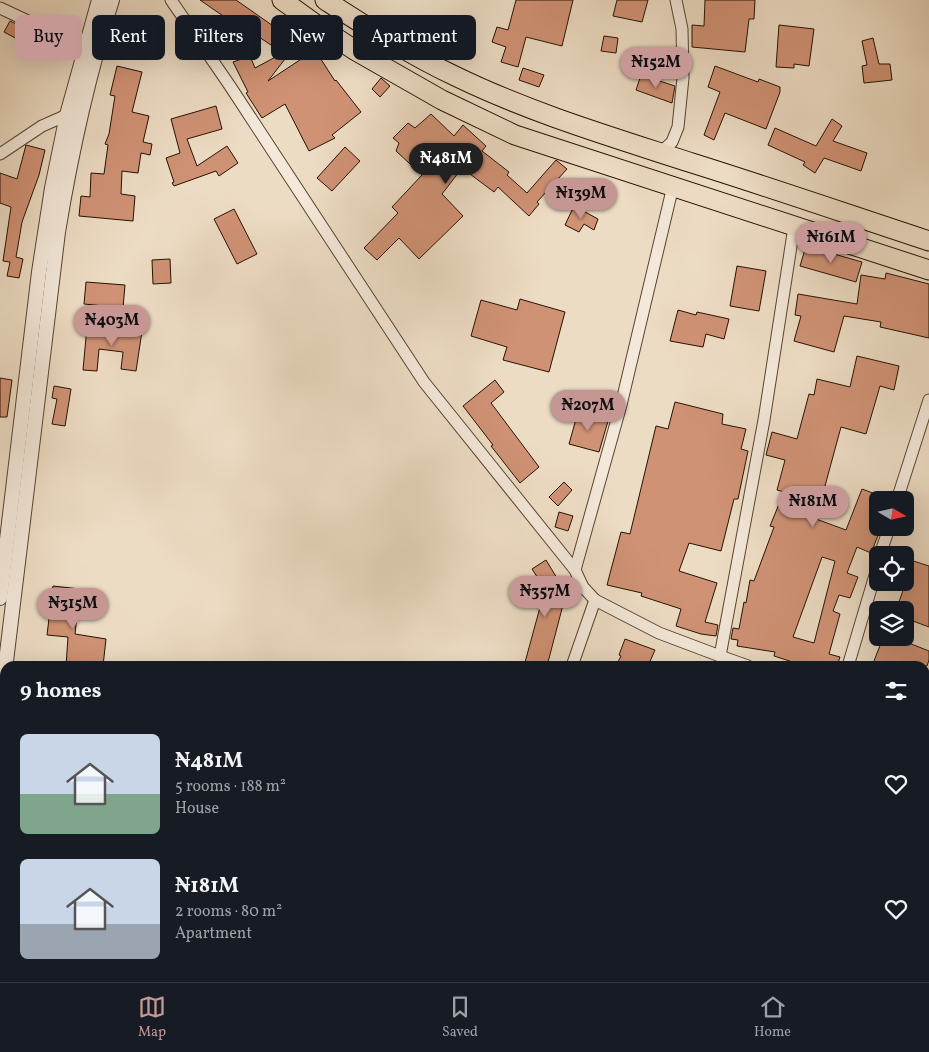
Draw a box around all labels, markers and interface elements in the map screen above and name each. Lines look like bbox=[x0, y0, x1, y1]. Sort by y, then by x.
chip: Buy bbox=[15, 15, 82, 60]
chip: Rent bbox=[92, 15, 165, 60]
chip: Filters bbox=[175, 15, 261, 60]
chip: New bbox=[271, 15, 343, 60]
chip: Apartment bbox=[353, 15, 476, 60]
pin: ₦152M bbox=[621, 46, 691, 89]
text: ₦152M bbox=[631, 52, 681, 74]
pin: ₦481M bbox=[411, 142, 481, 185]
text: ₦481M bbox=[420, 148, 472, 170]
pin: ₦139M bbox=[546, 178, 616, 220]
text: ₦139M bbox=[556, 183, 606, 205]
pin: ₦161M bbox=[796, 222, 866, 264]
text: ₦161M bbox=[807, 227, 855, 249]
pin: ₦403M bbox=[77, 304, 147, 347]
text: ₦403M bbox=[85, 310, 139, 332]
pin: ₦207M bbox=[553, 390, 623, 432]
text: ₦207M bbox=[562, 395, 614, 417]
pin: ₦181M bbox=[778, 486, 848, 528]
text: ₦181M bbox=[789, 491, 837, 513]
north arrow bbox=[869, 491, 914, 536]
map controls bbox=[869, 491, 914, 646]
button: locate bbox=[869, 546, 914, 591]
pin: ₦357M bbox=[510, 576, 580, 618]
text: ₦357M bbox=[520, 581, 570, 603]
pin: ₦315M bbox=[38, 588, 108, 630]
text: ₦315M bbox=[48, 593, 98, 615]
button: layers bbox=[869, 601, 914, 646]
text: 9 homes bbox=[20, 677, 101, 706]
icon: filters bbox=[882, 677, 910, 705]
text: ₦481M bbox=[175, 747, 243, 776]
icon: home bbox=[60, 754, 120, 814]
icon: heart bbox=[882, 770, 910, 798]
text: 5 rooms · 188 m² bbox=[175, 776, 286, 798]
text: House bbox=[175, 798, 219, 820]
text: ₦181M bbox=[175, 872, 239, 901]
icon: home bbox=[60, 879, 120, 939]
icon: heart bbox=[882, 895, 910, 923]
text: 2 rooms · 80 m² bbox=[175, 901, 282, 923]
text: Apartment bbox=[175, 923, 252, 945]
tab: Map bbox=[138, 993, 166, 1042]
tab: Saved bbox=[442, 993, 478, 1042]
tab: Home bbox=[754, 993, 791, 1042]

